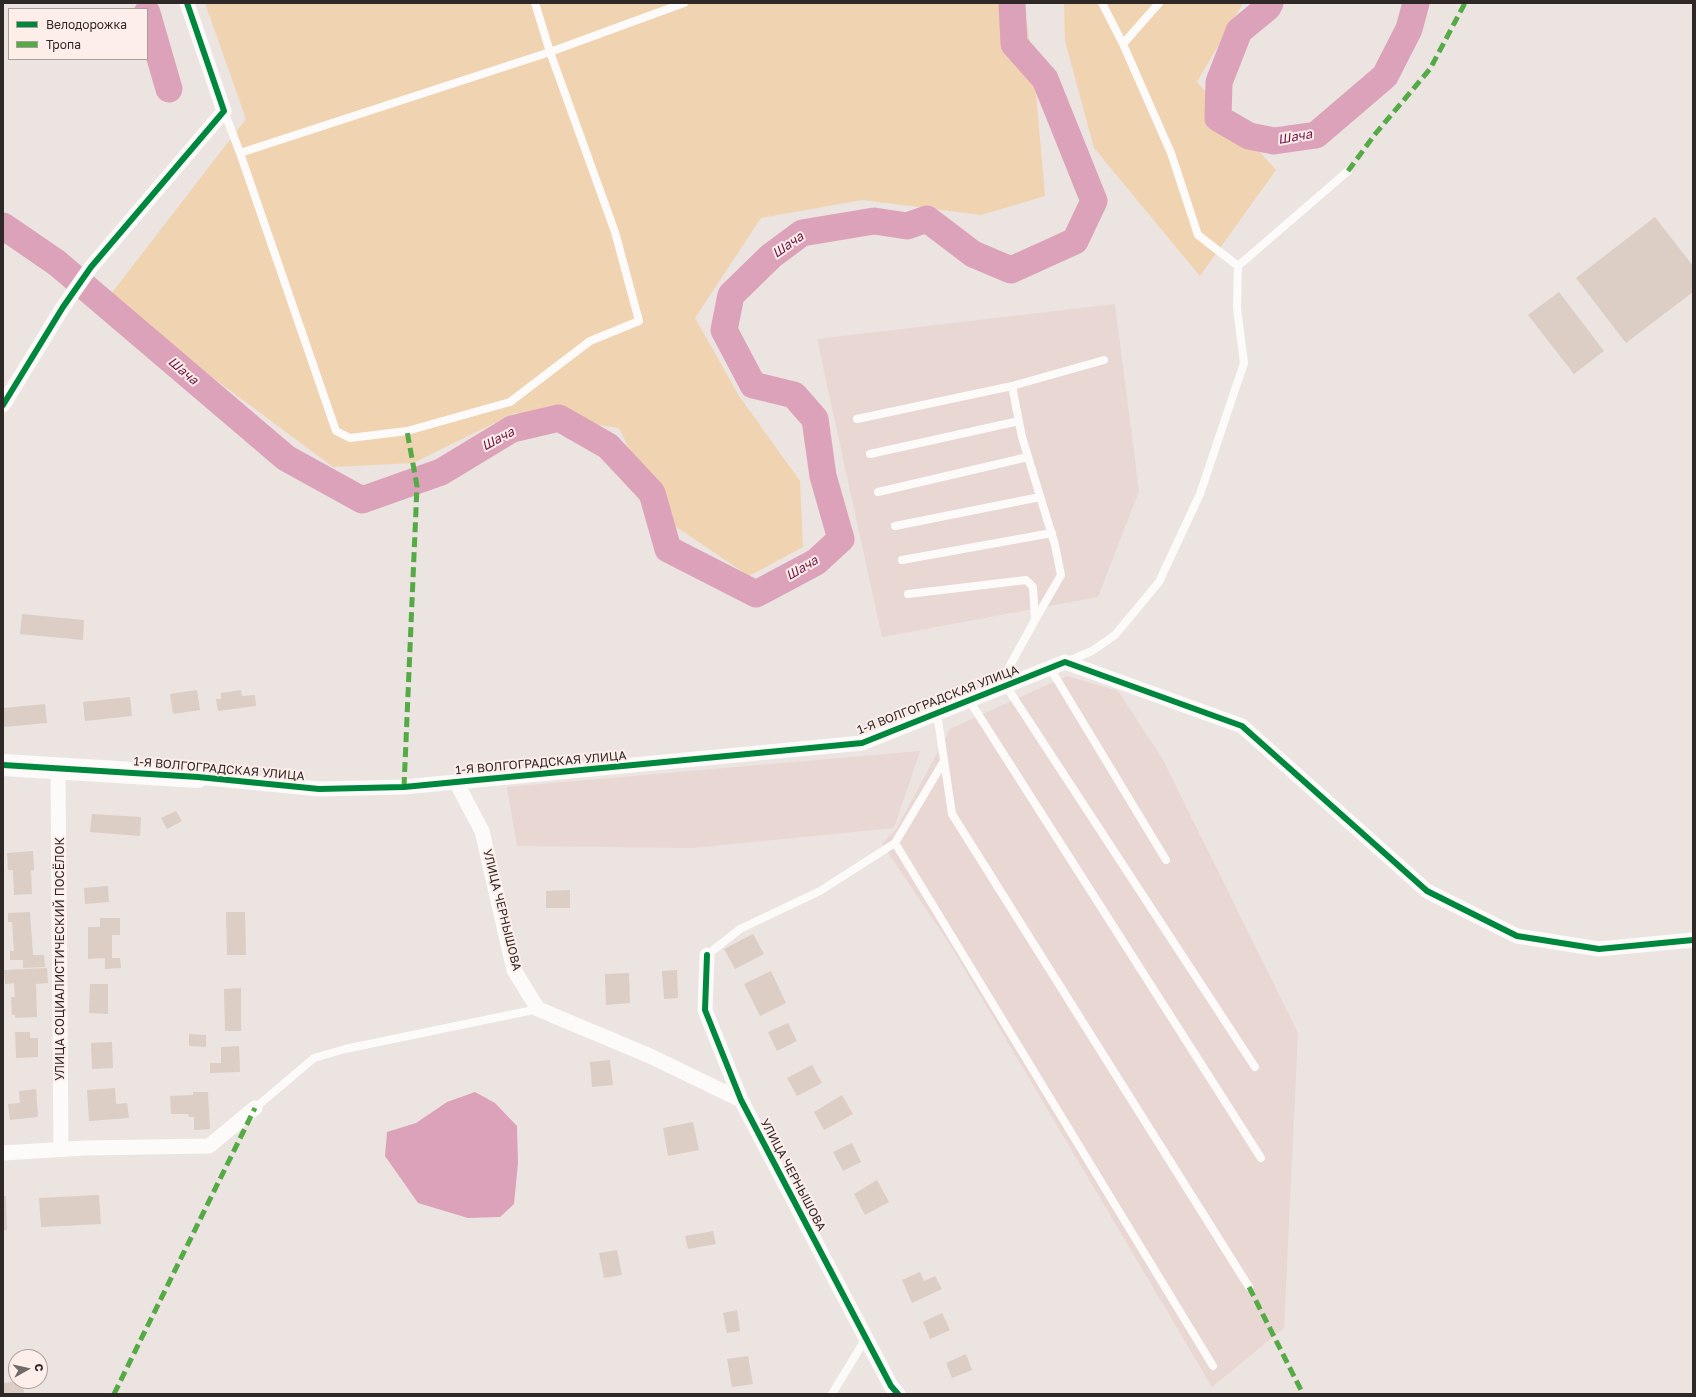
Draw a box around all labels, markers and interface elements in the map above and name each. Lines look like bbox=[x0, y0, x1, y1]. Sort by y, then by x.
legend bbox=[8, 8, 148, 60]
text: Велодорожка bbox=[46, 17, 127, 32]
text: Тропа bbox=[46, 37, 81, 52]
water label: Шача bbox=[1277, 126, 1313, 148]
water label: Шача bbox=[769, 229, 807, 261]
water label: Шача bbox=[165, 354, 201, 388]
water label: Шача bbox=[479, 424, 517, 454]
water label: Шача bbox=[783, 552, 821, 584]
street label: 1-Я ВОЛГОГРАДСКАЯ УЛИЦА bbox=[855, 663, 1021, 737]
street label: 1-Я ВОЛГОГРАДСКАЯ УЛИЦА bbox=[455, 748, 627, 778]
street label: 1-Я ВОЛГОГРАДСКАЯ УЛИЦА bbox=[133, 754, 305, 784]
street label: УЛИЦА СОЦИАЛИСТИЧЕСКИЙ ПОСЁЛОК bbox=[53, 837, 67, 1081]
street label: УЛИЦА ЧЕРНЫШОВА bbox=[480, 848, 524, 972]
street label: УЛИЦА ЧЕРНЫШОВА bbox=[757, 1116, 829, 1234]
north arrow bbox=[8, 1349, 48, 1389]
text: С bbox=[32, 1363, 46, 1372]

